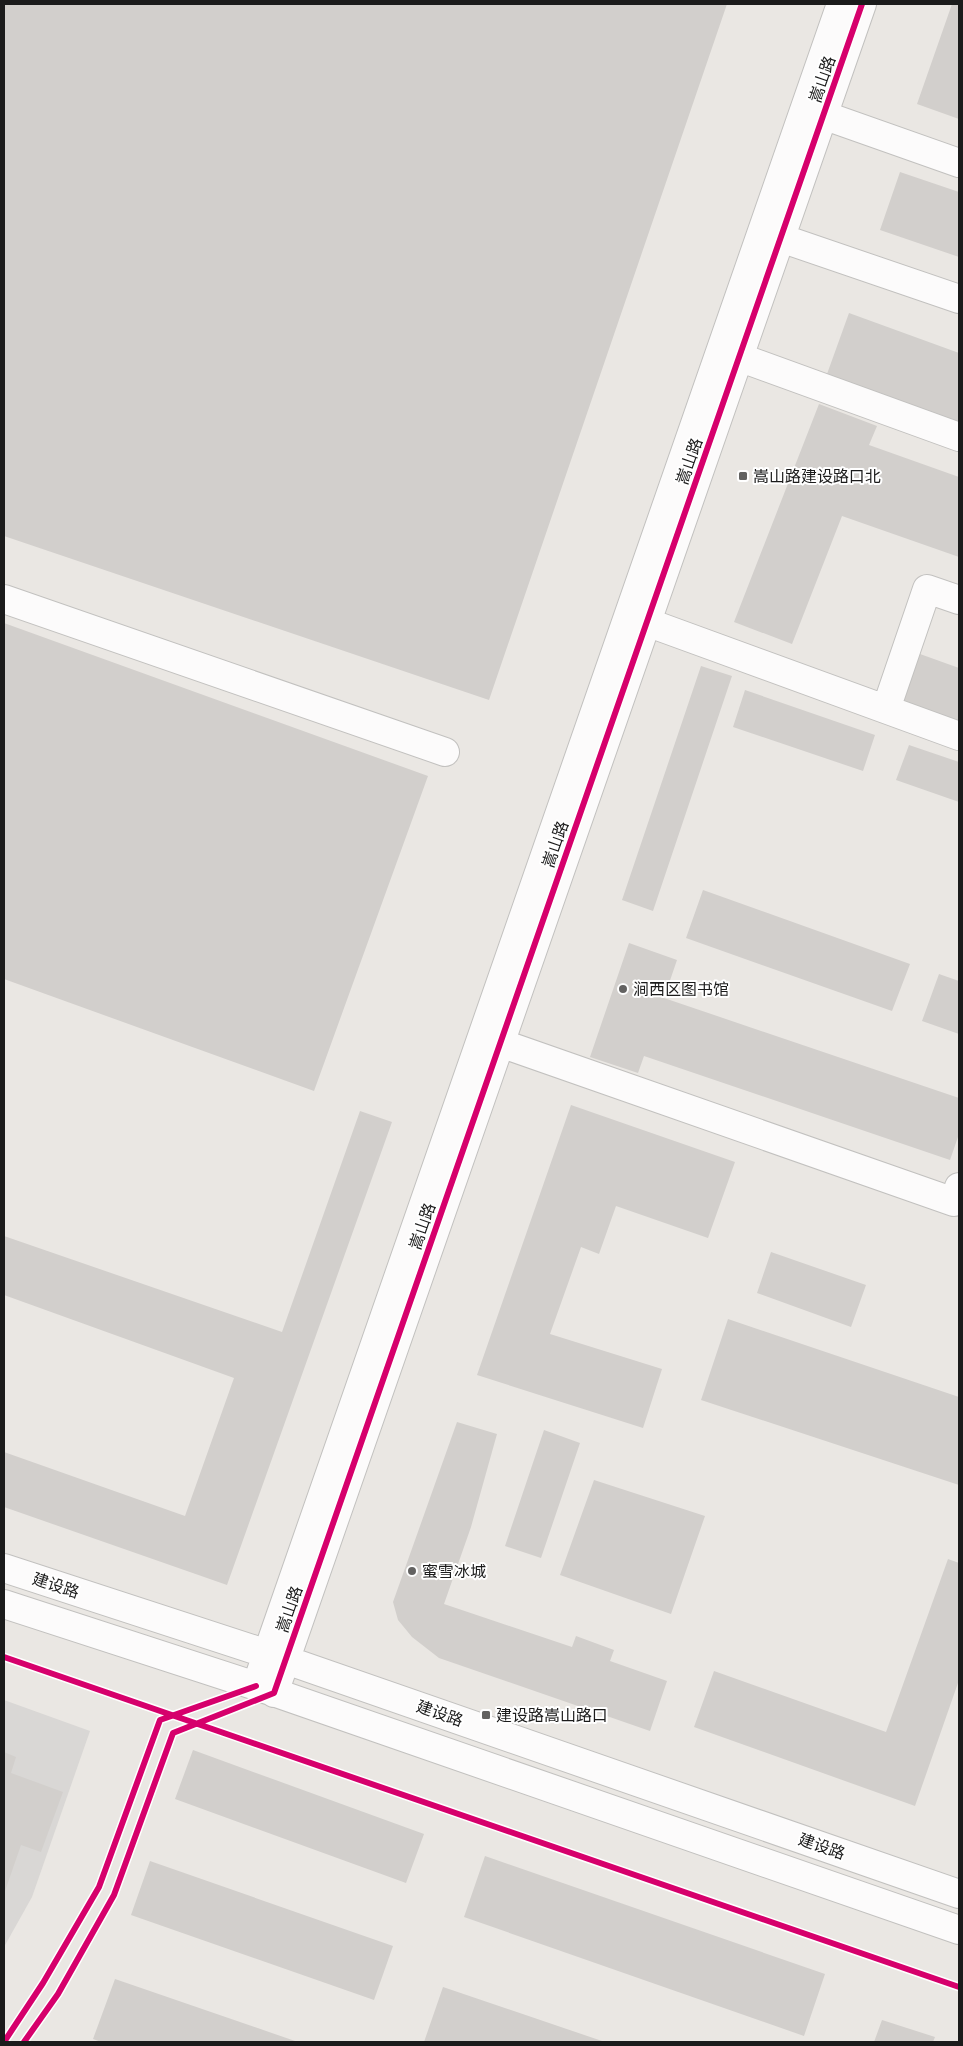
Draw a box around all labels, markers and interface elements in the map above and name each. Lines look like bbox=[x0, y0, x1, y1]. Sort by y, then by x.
street label: 嵩山路 bbox=[805, 53, 841, 106]
street label: 嵩山路 bbox=[672, 435, 708, 488]
place label: 嵩山路建设路口北 bbox=[753, 466, 881, 488]
marker: 嵩山路建设路口北 bbox=[737, 470, 749, 482]
street label: 嵩山路 bbox=[538, 818, 574, 871]
place label: 涧西区图书馆 bbox=[633, 979, 729, 1001]
marker: 涧西区图书馆 bbox=[617, 983, 629, 995]
street label: 嵩山路 bbox=[405, 1200, 441, 1253]
place label: 蜜雪冰城 bbox=[422, 1561, 486, 1583]
marker: 蜜雪冰城 bbox=[406, 1565, 418, 1577]
street label: 建设路 bbox=[29, 1568, 82, 1604]
street label: 嵩山路 bbox=[272, 1583, 308, 1636]
street label: 建设路 bbox=[413, 1696, 466, 1732]
place label: 建设路嵩山路口 bbox=[496, 1705, 608, 1727]
marker: 建设路嵩山路口 bbox=[480, 1709, 492, 1721]
street label: 建设路 bbox=[795, 1829, 848, 1865]

